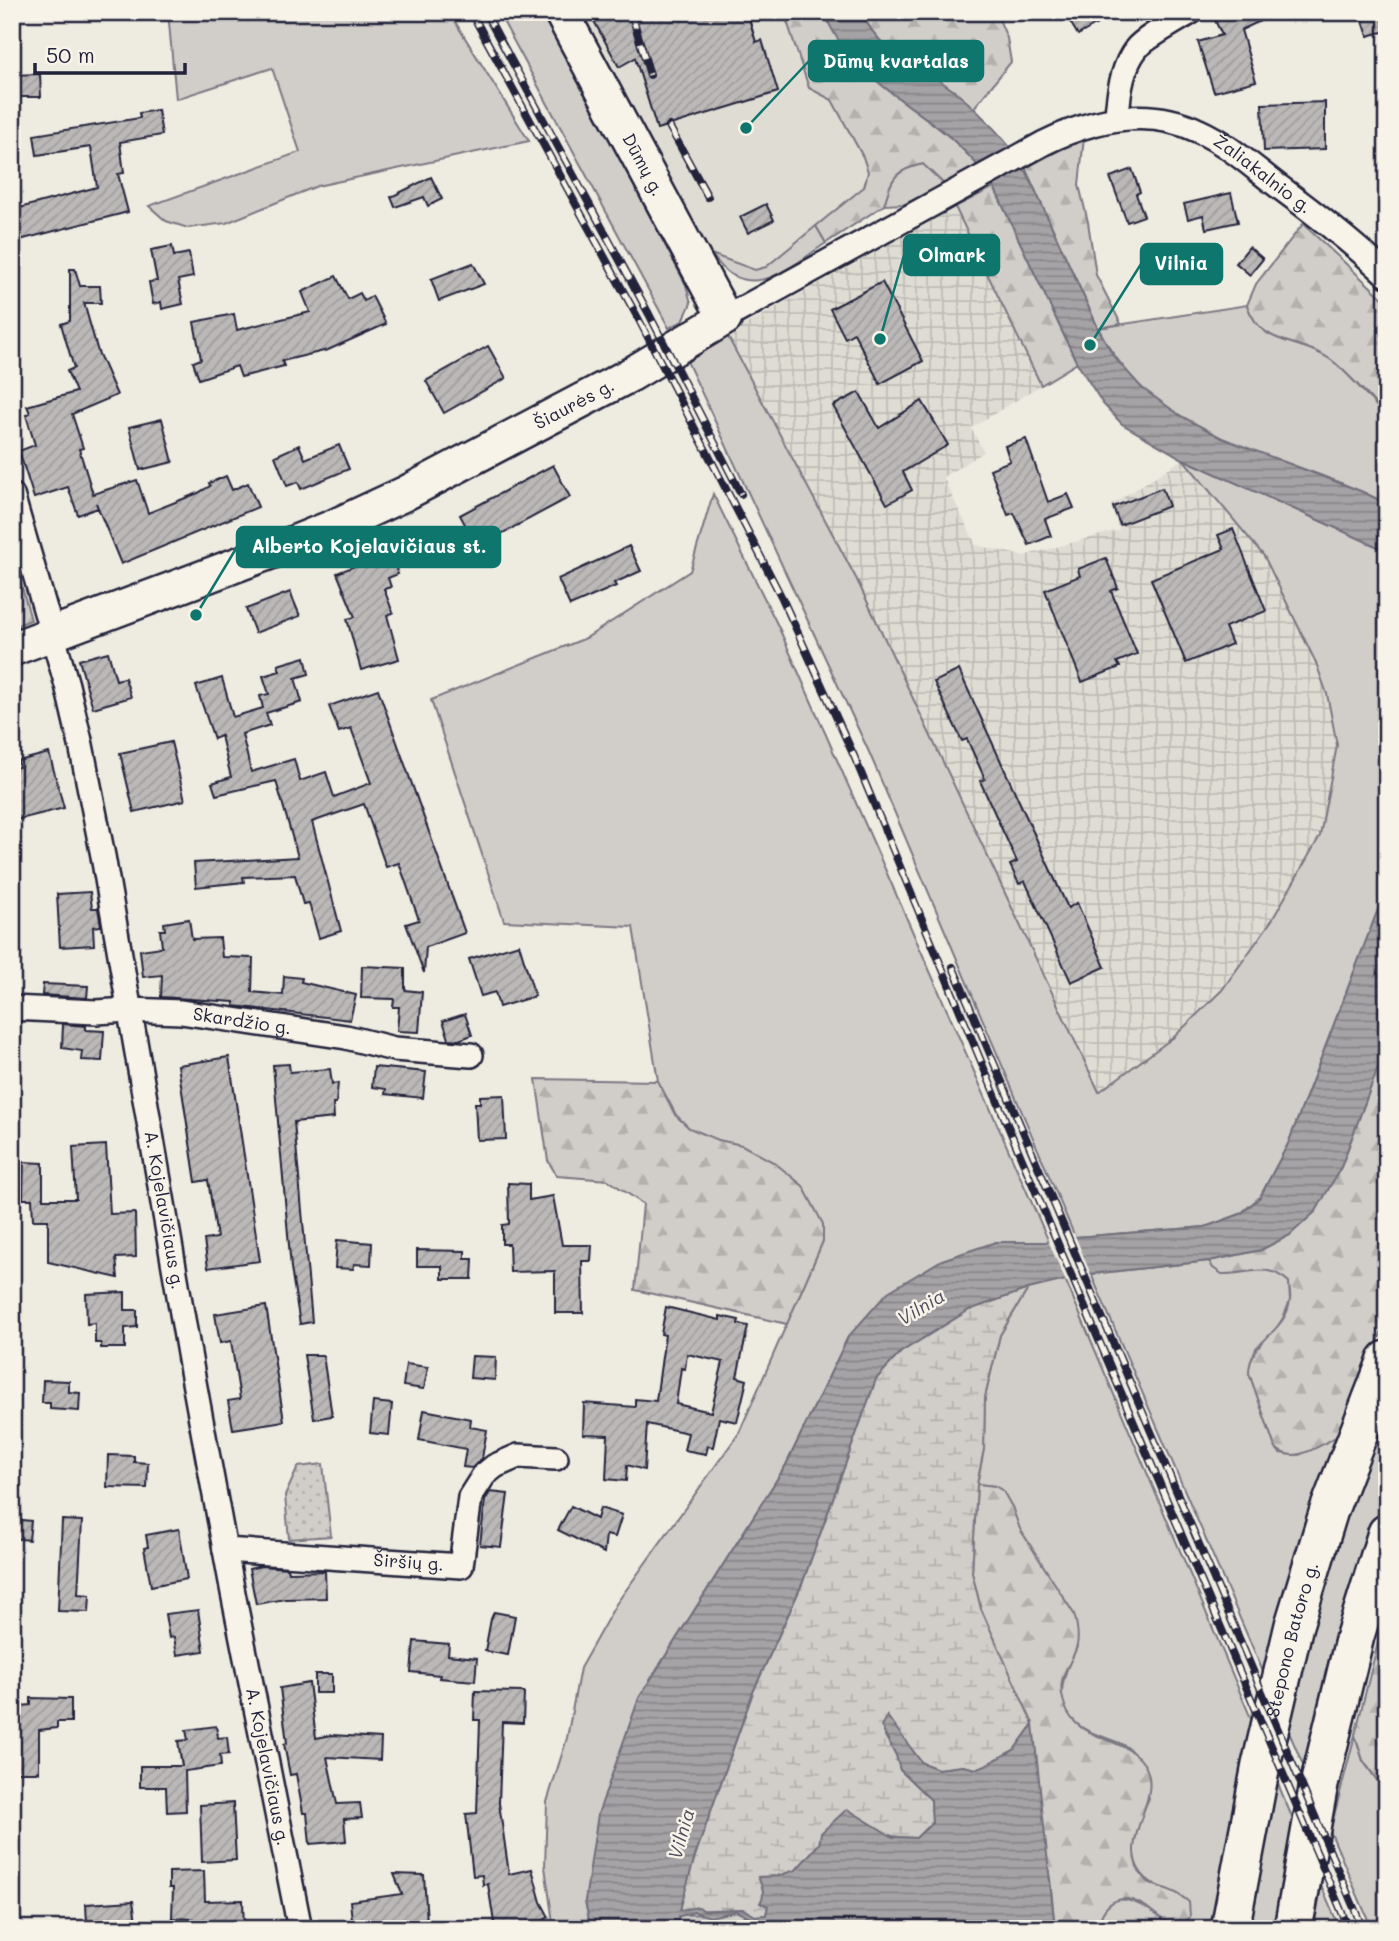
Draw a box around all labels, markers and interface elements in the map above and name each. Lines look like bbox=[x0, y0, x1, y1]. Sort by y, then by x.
scale bar bbox=[35, 32, 186, 76]
text: 50 m bbox=[46, 41, 95, 68]
callout: Dūmų kvartalas bbox=[809, 41, 983, 81]
text: Dūmų kvartalas bbox=[823, 48, 969, 73]
street label: Žaliakalnio g. bbox=[1209, 128, 1317, 218]
street label: Dūmų g. bbox=[617, 129, 670, 200]
callout: Olmark bbox=[904, 235, 999, 275]
text: Olmark bbox=[918, 242, 986, 267]
callout: Vilnia bbox=[1141, 244, 1222, 284]
text: Vilnia bbox=[1154, 250, 1208, 275]
street label: Šiaurės g. bbox=[529, 373, 618, 435]
callout: Alberto Kojelavičiaus st. bbox=[237, 527, 500, 567]
text: Alberto Kojelavičiaus st. bbox=[251, 533, 487, 558]
street label: Skardžio g. bbox=[191, 1001, 293, 1040]
street label: A. Kojelavičiaus g. bbox=[140, 1129, 191, 1291]
water label: Vilnia bbox=[892, 1283, 949, 1331]
street label: Širšių g. bbox=[373, 1547, 445, 1576]
street label: Stepono Batoro g. bbox=[1260, 1559, 1323, 1720]
street label: A. Kojelavičiaus g. bbox=[241, 1685, 296, 1848]
water label: Vilnia bbox=[661, 1806, 700, 1862]

